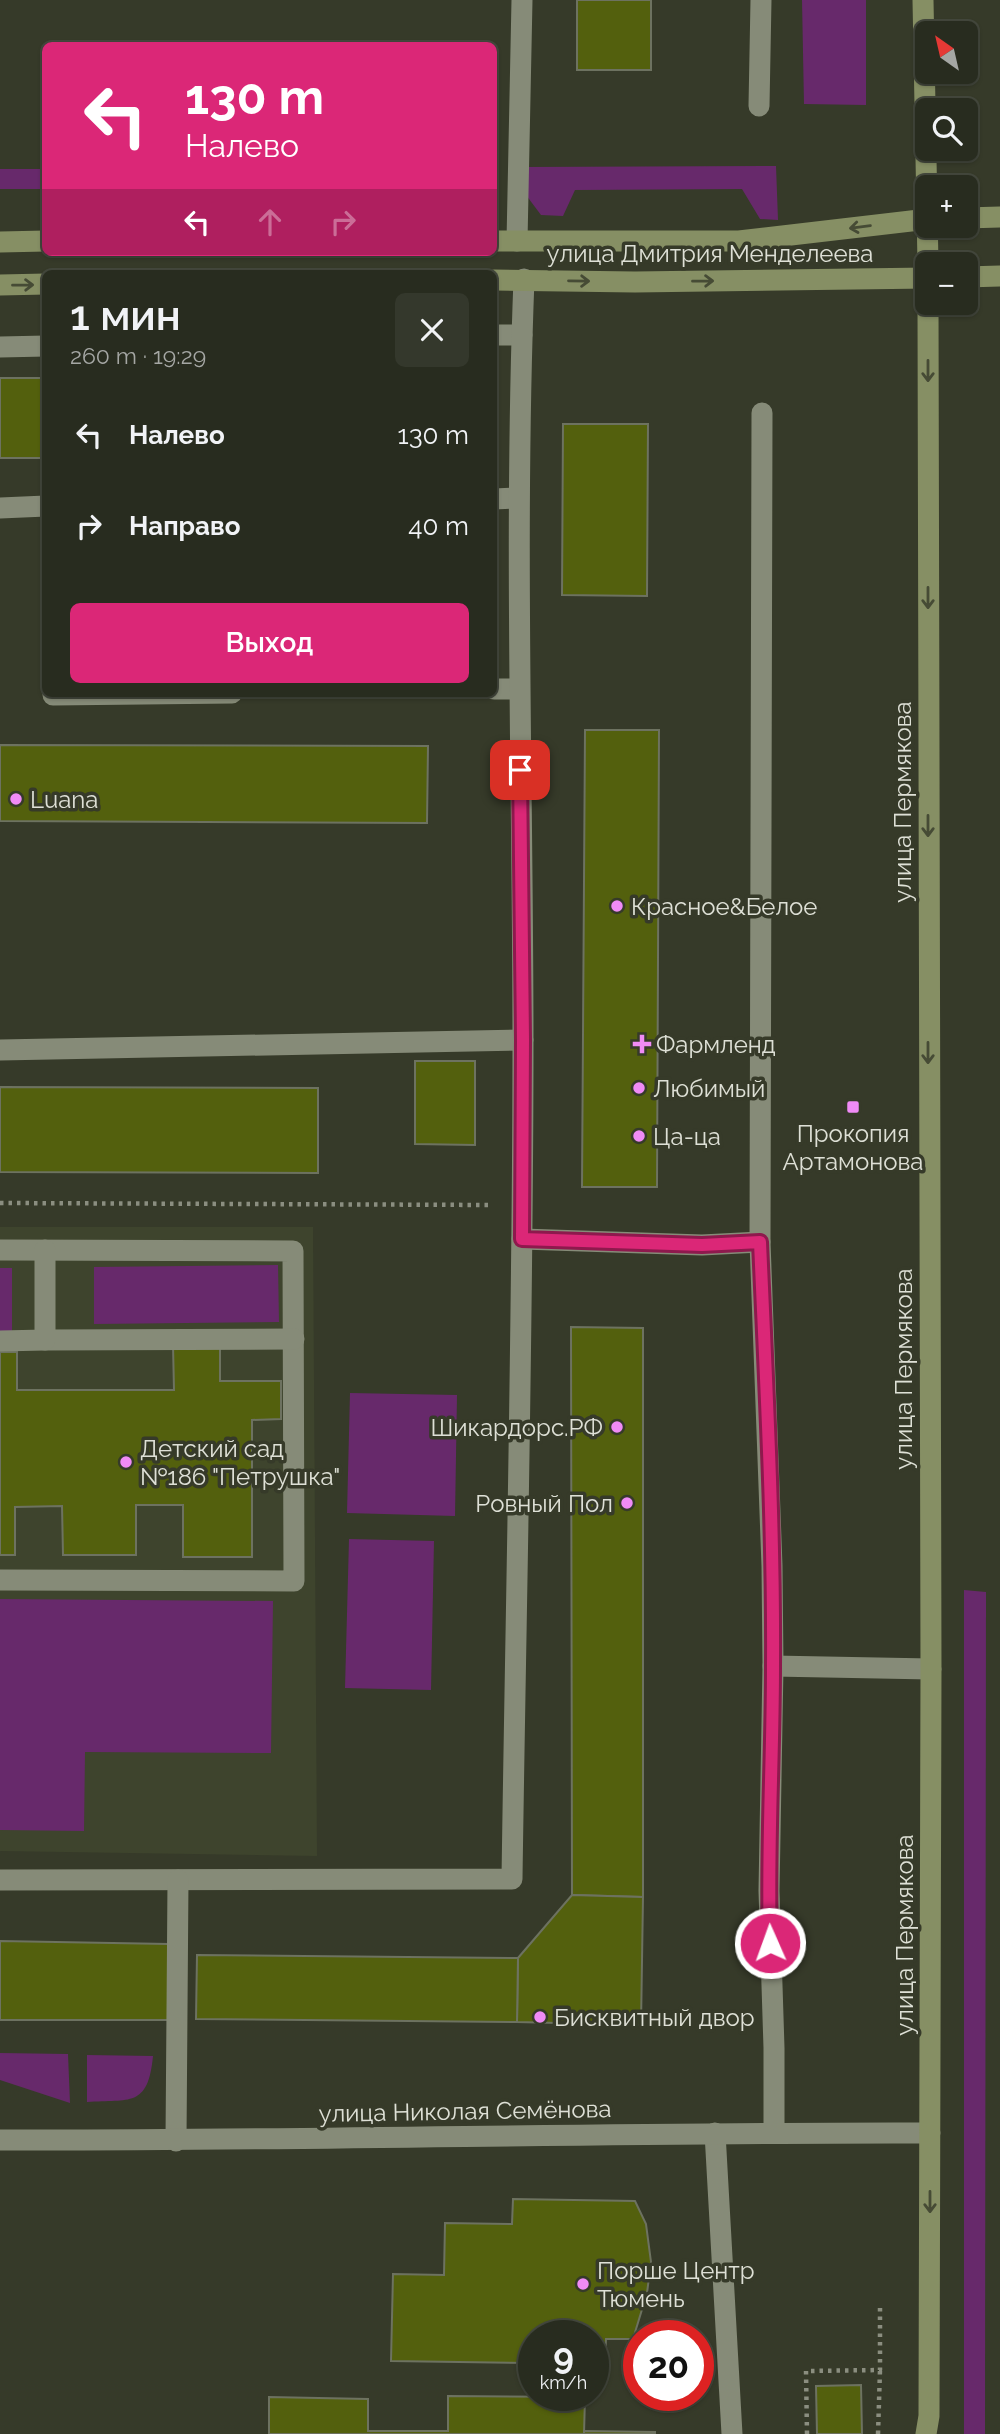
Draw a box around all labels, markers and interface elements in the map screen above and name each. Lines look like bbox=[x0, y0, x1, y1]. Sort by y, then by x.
north arrow bbox=[915, 21, 978, 84]
map controls bbox=[915, 21, 978, 315]
text: 130 m bbox=[185, 68, 324, 125]
icon: left bbox=[70, 70, 161, 161]
button: search bbox=[915, 98, 978, 161]
text: Налево bbox=[185, 127, 299, 164]
button: + bbox=[915, 175, 978, 238]
icon: left bbox=[178, 203, 216, 241]
icon: ahead bbox=[251, 203, 289, 241]
icon: right bbox=[324, 203, 362, 241]
one-way arrow bbox=[849, 221, 871, 234]
street label: улица Дмитрия Менделеева bbox=[547, 239, 873, 268]
button: − bbox=[915, 252, 978, 315]
one-way arrow bbox=[567, 274, 590, 287]
one-way arrow bbox=[691, 274, 714, 288]
one-way arrow bbox=[11, 278, 34, 292]
text: 1 мин bbox=[70, 291, 181, 340]
button: close bbox=[395, 293, 469, 367]
text: 260 m · 19:29 bbox=[70, 342, 206, 369]
one-way arrow bbox=[921, 359, 934, 382]
icon: left bbox=[70, 416, 108, 454]
text: Налево bbox=[129, 420, 225, 450]
text: 130 m bbox=[398, 420, 469, 450]
icon: right bbox=[70, 507, 108, 545]
text: Направо bbox=[129, 511, 240, 541]
text: 40 m bbox=[408, 511, 469, 541]
one-way arrow bbox=[921, 587, 935, 610]
button: Выход bbox=[70, 603, 469, 683]
street label: улица Пермякова bbox=[888, 701, 917, 903]
pin bbox=[490, 740, 550, 800]
icon: arrive bbox=[501, 751, 539, 789]
place label: Luana bbox=[30, 785, 98, 814]
marker: Luana bbox=[8, 791, 24, 807]
one-way arrow bbox=[921, 814, 935, 837]
place label: Красное&Белое bbox=[631, 892, 817, 921]
marker: Красное&Белое bbox=[609, 898, 625, 914]
place label: Фармленд bbox=[656, 1030, 776, 1059]
marker: Фармленд bbox=[634, 1036, 650, 1052]
one-way arrow bbox=[921, 1042, 935, 1065]
place label: Любимый bbox=[653, 1074, 765, 1103]
marker: Любимый bbox=[631, 1080, 647, 1096]
marker: Прокопия Артамонова bbox=[845, 1099, 861, 1115]
place label: Прокопия Артамонова bbox=[783, 1119, 923, 1176]
place label: Ца-ца bbox=[653, 1122, 721, 1151]
marker: Ца-ца bbox=[631, 1128, 647, 1144]
street label: улица Пермякова bbox=[889, 1268, 918, 1470]
place label: Шикардорс.РФ bbox=[431, 1413, 603, 1442]
marker: Шикардорс.РФ bbox=[609, 1419, 625, 1435]
place label: Детский сад №186 "Петрушка" bbox=[140, 1434, 340, 1491]
marker: Детский сад №186 "Петрушка" bbox=[118, 1454, 134, 1470]
place label: Ровный Пол bbox=[475, 1489, 613, 1518]
marker: Ровный Пол bbox=[619, 1495, 635, 1511]
street label: улица Пермякова bbox=[890, 1834, 919, 2036]
position arrow bbox=[733, 1906, 807, 1980]
place label: Бисквитный двор bbox=[554, 2003, 755, 2032]
marker: Бисквитный двор bbox=[532, 2009, 548, 2025]
street label: улица Николая Семёнова bbox=[318, 2094, 612, 2128]
one-way arrow bbox=[923, 2190, 937, 2213]
place label: Порше Центр Тюмень bbox=[597, 2256, 755, 2313]
marker: Порше Центр Тюмень bbox=[575, 2276, 591, 2292]
speed limit sign: 20 bbox=[623, 2320, 714, 2411]
text: 9 bbox=[553, 2336, 574, 2377]
text: km/h bbox=[540, 2372, 587, 2393]

